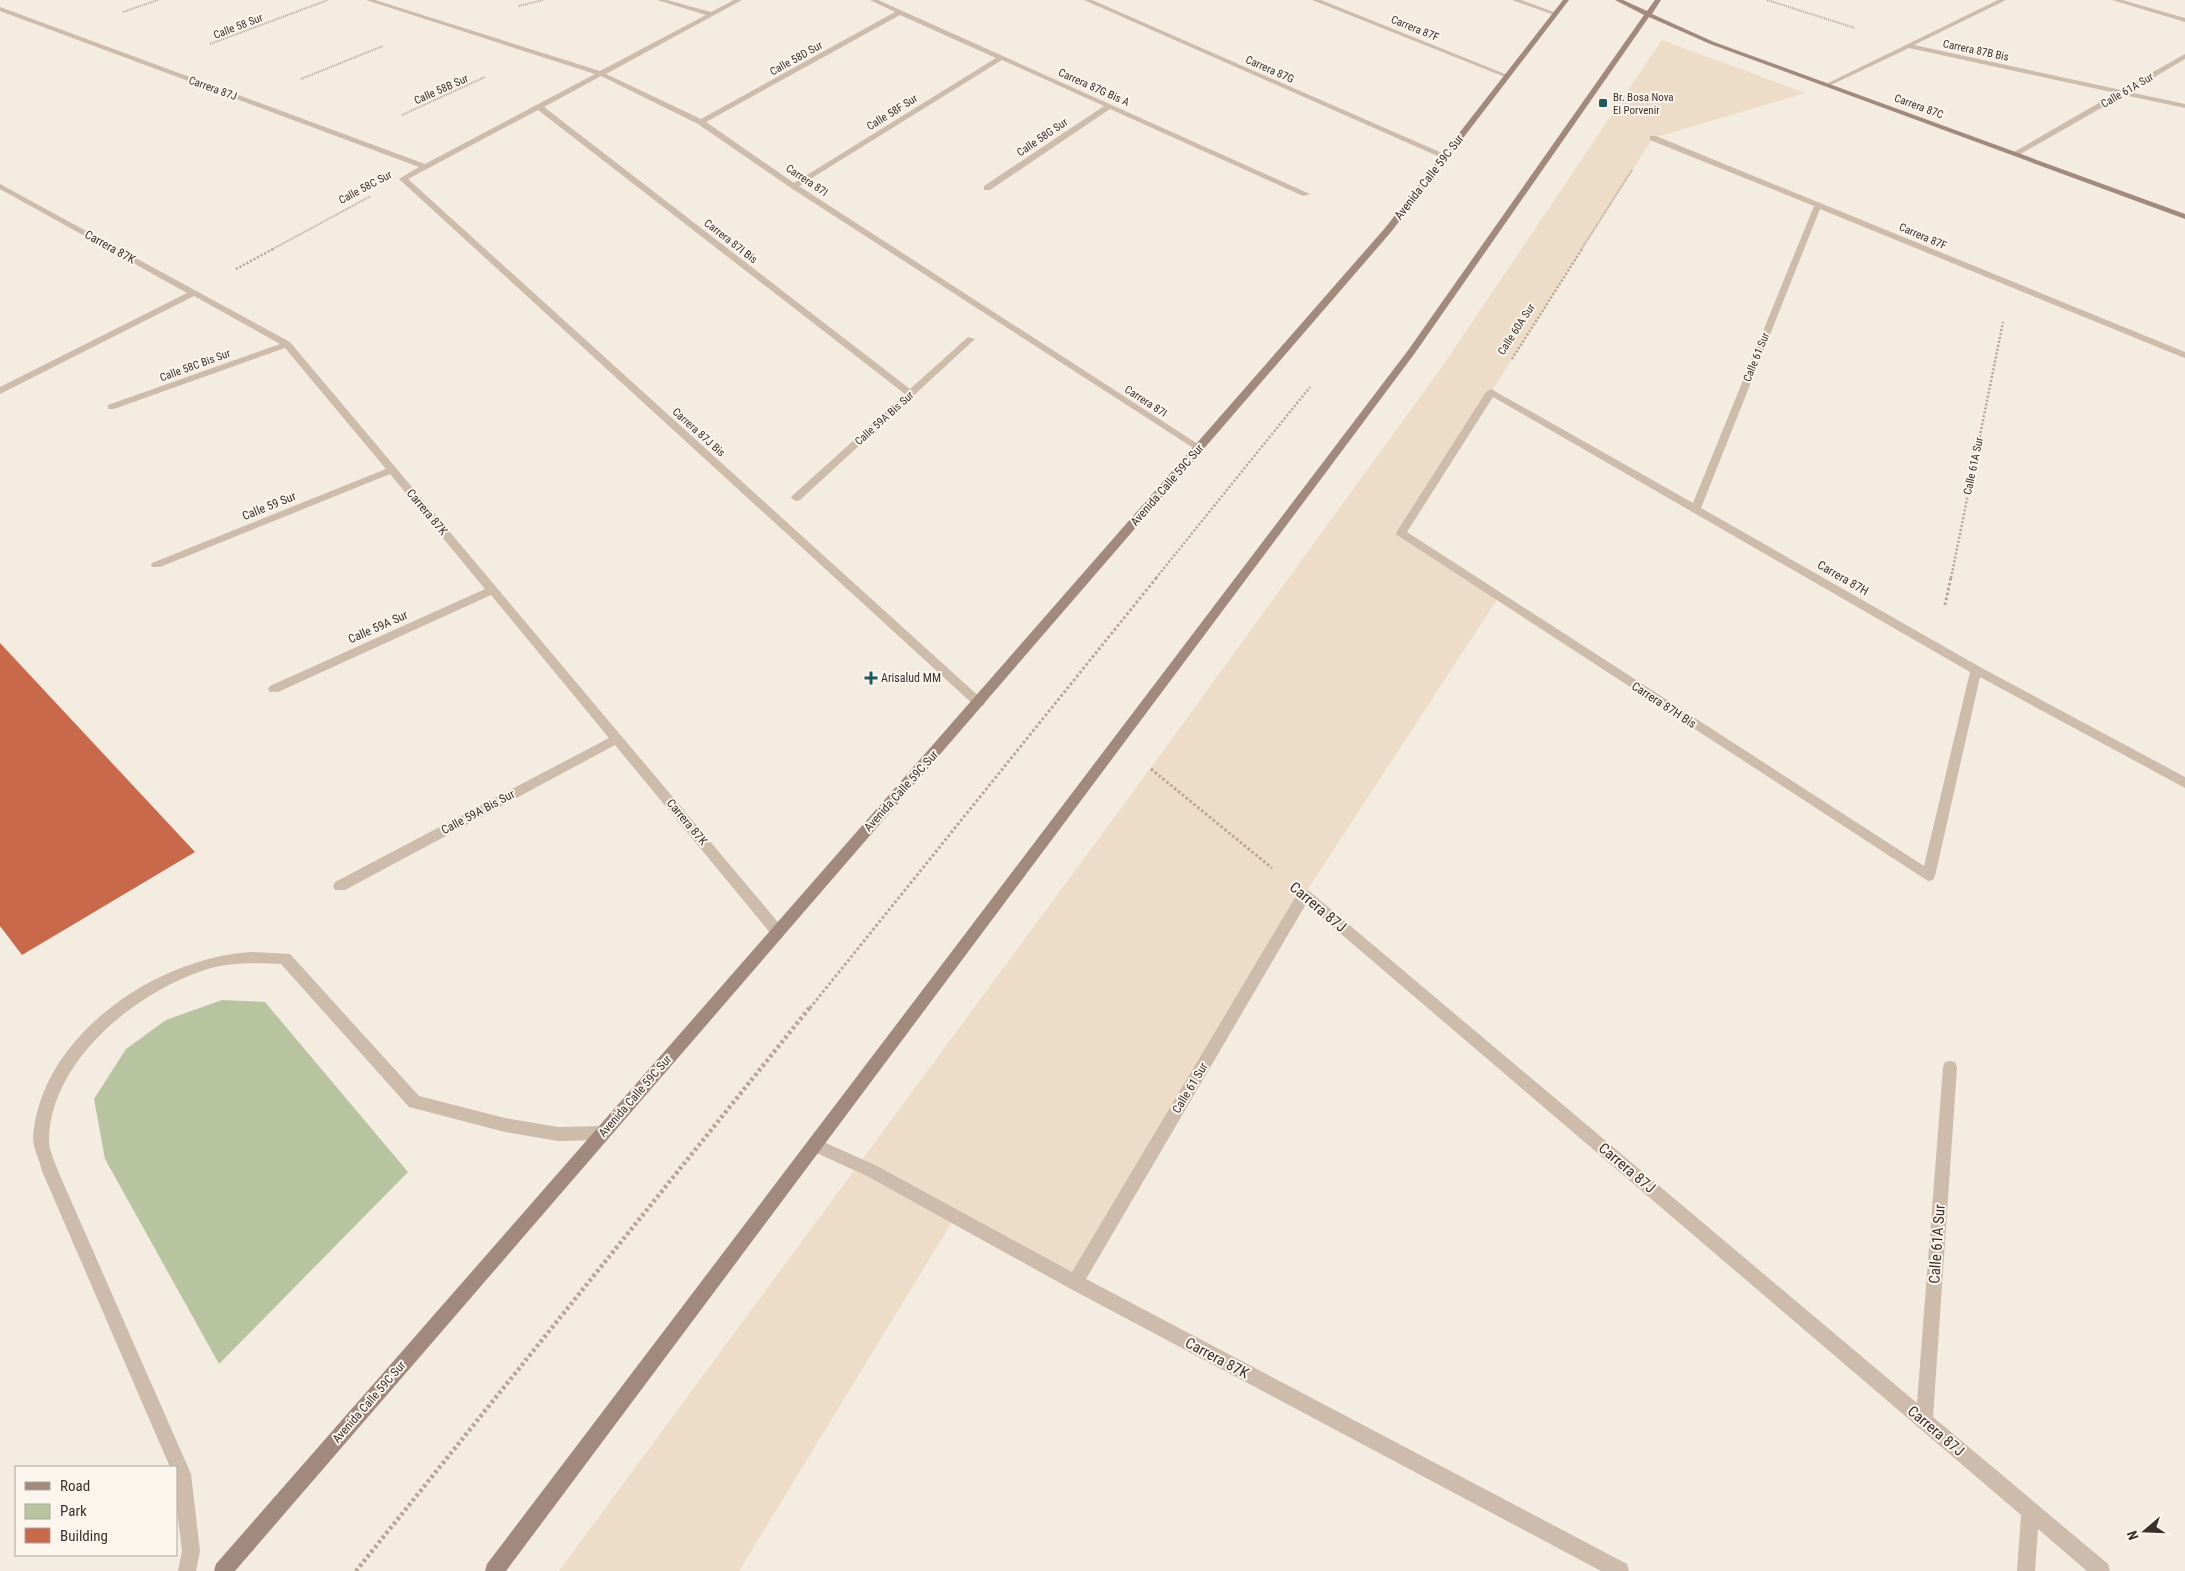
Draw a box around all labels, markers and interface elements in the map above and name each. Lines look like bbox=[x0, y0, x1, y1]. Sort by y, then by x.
street label: Calle 58 Sur bbox=[212, 11, 265, 42]
street label: Carrera 87F bbox=[1389, 13, 1441, 44]
street label: Carrera 87B Bis bbox=[1942, 37, 2010, 64]
street label: Calle 58D Sur bbox=[768, 38, 825, 78]
street label: Carrera 87G bbox=[1244, 53, 1296, 86]
street label: Carrera 87G Bis A bbox=[1056, 66, 1132, 109]
street label: Calle 61A Sur bbox=[2099, 70, 2156, 111]
street label: Calle 58B Sur bbox=[412, 71, 471, 107]
street label: Carrera 87J bbox=[187, 74, 239, 103]
street label: Calle 58F Sur bbox=[865, 91, 921, 133]
place label: Br. Bosa Nova El Porvenir bbox=[1613, 91, 1674, 117]
street label: Carrera 87C bbox=[1893, 92, 1945, 121]
marker: Br. Bosa Nova El Porvenir bbox=[1597, 97, 1609, 109]
street label: Calle 58G Sur bbox=[1014, 115, 1071, 159]
street label: Avenida Calle 59C Sur bbox=[1392, 132, 1467, 222]
street label: Carrera 87I bbox=[783, 162, 830, 199]
street label: Calle 58C Sur bbox=[336, 168, 395, 207]
street label: Carrera 87I Bis bbox=[702, 217, 760, 266]
street label: Carrera 87F bbox=[1897, 221, 1949, 252]
street label: Carrera 87K bbox=[82, 227, 138, 267]
street label: Calle 60A Sur bbox=[1495, 301, 1538, 357]
street label: Calle 61 Sur bbox=[1741, 330, 1772, 384]
street label: Calle 58C Bis Sur bbox=[158, 346, 233, 384]
street label: Carrera 87I bbox=[1122, 383, 1169, 420]
street label: Calle 59A Bis Sur bbox=[852, 388, 917, 448]
street label: Carrera 87J Bis bbox=[670, 405, 728, 459]
street label: Calle 61A Sur bbox=[1961, 436, 1986, 496]
street label: Avenida Calle 59C Sur bbox=[1128, 441, 1207, 529]
street label: Carrera 87K bbox=[404, 486, 451, 538]
street label: Calle 59 Sur bbox=[240, 489, 298, 523]
street label: Carrera 87H bbox=[1815, 558, 1871, 598]
street label: Calle 59A Sur bbox=[346, 608, 410, 646]
place label: Arisalud MM bbox=[881, 671, 941, 685]
marker: Arisalud MM bbox=[865, 672, 877, 684]
street label: Carrera 87H Bis bbox=[1629, 679, 1699, 731]
street label: Avenida Calle 59C Sur bbox=[861, 747, 941, 834]
street label: Calle 59A Bis Sur bbox=[439, 787, 517, 837]
street label: Carrera 87K bbox=[664, 796, 711, 848]
street label: Carrera 87J bbox=[1286, 878, 1350, 936]
street label: Avenida Calle 59C Sur bbox=[596, 1052, 675, 1140]
street label: Calle 61 Sur bbox=[1169, 1060, 1211, 1116]
street label: Carrera 87J bbox=[1595, 1139, 1659, 1197]
street label: Calle 61A Sur bbox=[1925, 1203, 1949, 1284]
street label: Carrera 87K bbox=[1182, 1334, 1253, 1383]
street label: Avenida Calle 59C Sur bbox=[330, 1358, 409, 1446]
street label: Carrera 87J bbox=[1904, 1402, 1968, 1460]
legend bbox=[15, 1466, 178, 1556]
text: Road bbox=[60, 1477, 90, 1495]
text: Park bbox=[60, 1502, 87, 1520]
north arrow bbox=[2120, 1506, 2170, 1556]
text: Building bbox=[60, 1527, 108, 1545]
text: N bbox=[2124, 1529, 2142, 1542]

